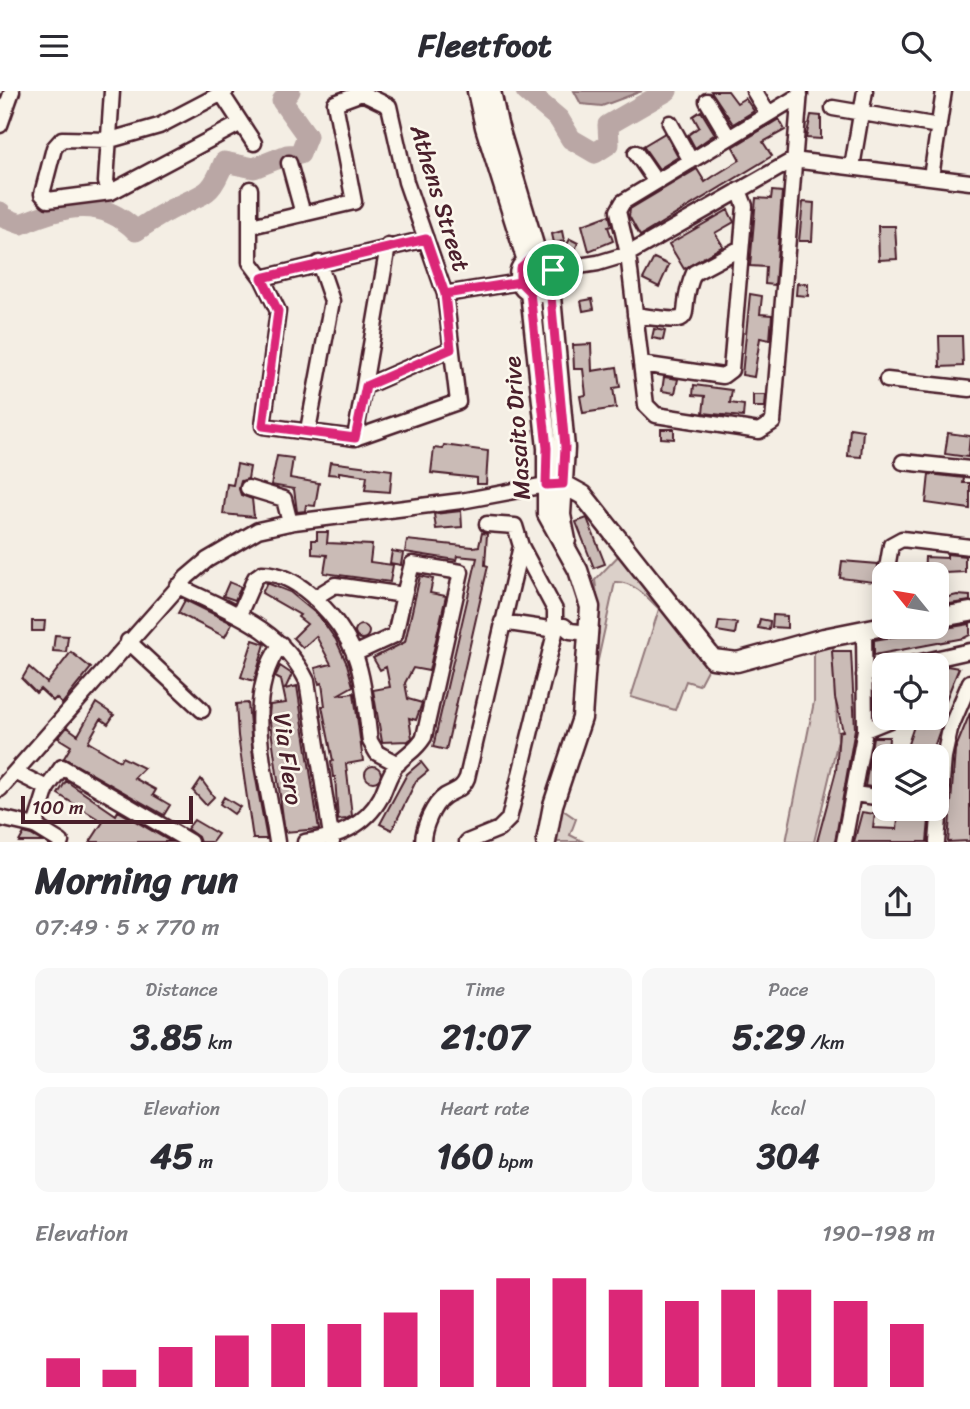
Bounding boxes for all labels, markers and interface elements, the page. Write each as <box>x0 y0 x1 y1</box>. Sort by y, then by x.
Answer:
text: Fleetfoot <box>418 17 552 74</box>
icon: menu <box>35 27 73 65</box>
icon: search <box>897 27 935 65</box>
street label: Athens Street <box>397 118 482 277</box>
pin <box>523 240 583 300</box>
icon: arrive <box>534 251 572 289</box>
street label: Masaito Drive <box>491 354 543 501</box>
north arrow <box>872 562 948 639</box>
map controls <box>872 562 949 821</box>
button: locate <box>872 653 949 730</box>
street label: Via Flero <box>261 710 315 808</box>
button: layers <box>872 744 949 821</box>
text: 100 m <box>32 791 84 824</box>
scale bar <box>21 793 192 825</box>
text: Morning run <box>35 847 238 914</box>
button: share <box>861 865 935 939</box>
text: 07:49 · 5 × 770 m <box>35 907 219 948</box>
text: Distance <box>146 973 218 1006</box>
text: Time <box>465 973 505 1006</box>
text: Pace <box>768 973 808 1006</box>
text: 3.85 <box>131 1006 203 1068</box>
text: 21:07 <box>441 1006 529 1068</box>
text: 5:29 <box>732 1006 806 1068</box>
text: km <box>203 1026 233 1059</box>
text: /km <box>806 1026 845 1059</box>
text: Elevation <box>143 1092 220 1125</box>
text: Heart rate <box>440 1092 530 1125</box>
text: kcal <box>771 1092 806 1125</box>
text: 45 <box>150 1125 194 1187</box>
text: 160 <box>436 1125 494 1187</box>
text: 304 <box>757 1125 820 1187</box>
text: m <box>194 1145 213 1178</box>
text: bpm <box>494 1145 534 1178</box>
text: Elevation <box>35 1213 128 1254</box>
text: 190–198 m <box>822 1213 935 1254</box>

